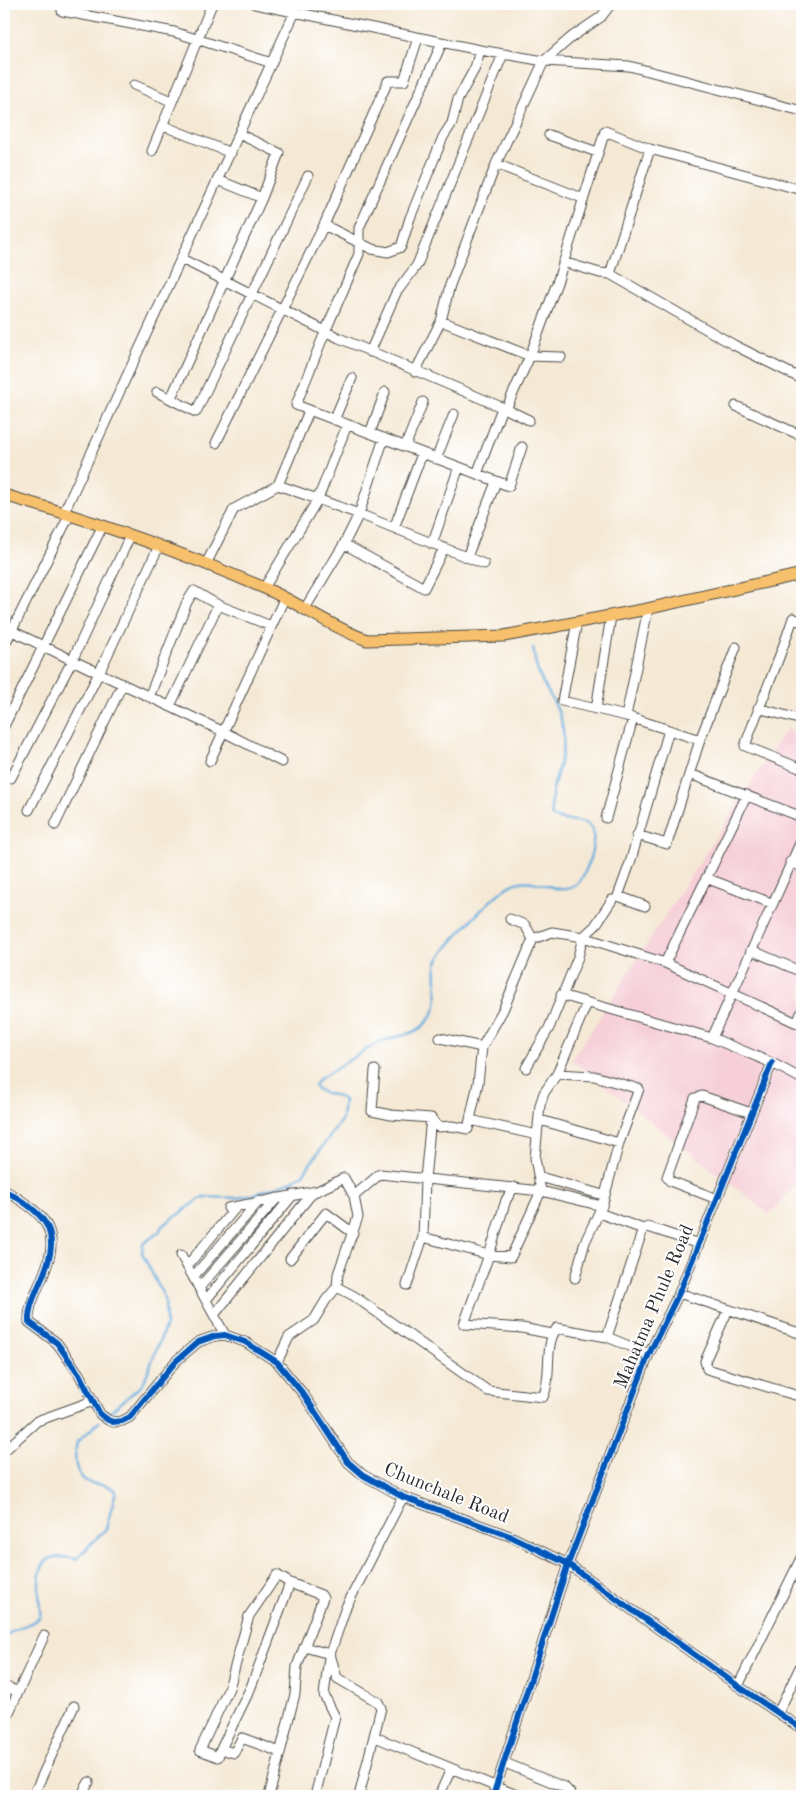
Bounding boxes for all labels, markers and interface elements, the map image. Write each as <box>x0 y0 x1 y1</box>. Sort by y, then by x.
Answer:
street label: Mahatma Phule Road <box>612 1222 698 1392</box>
street label: Chunchale Road <box>381 1460 511 1528</box>

